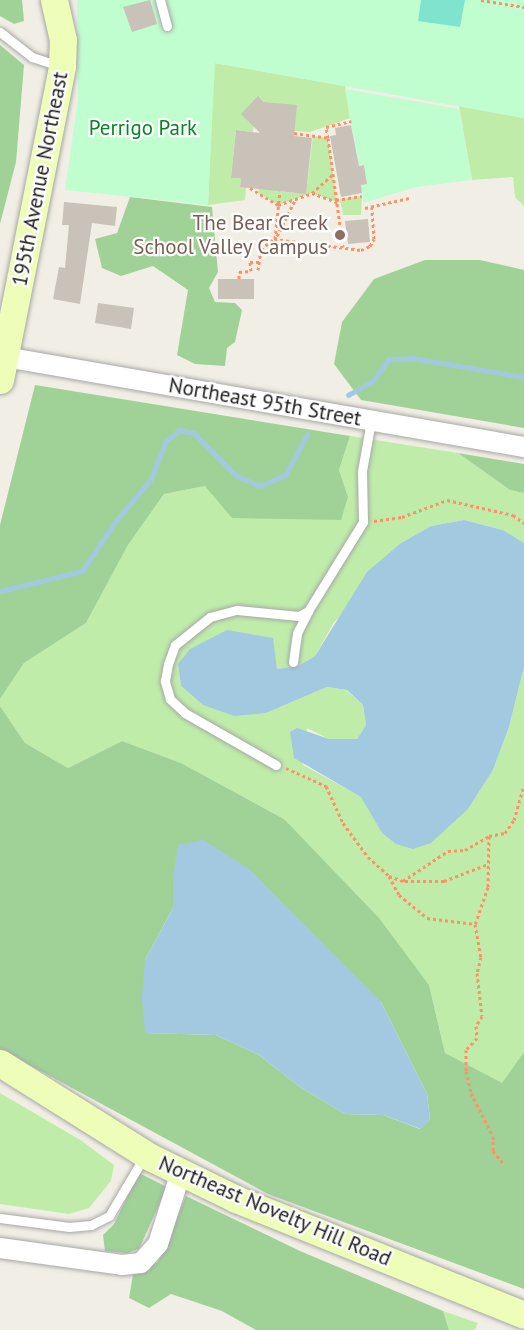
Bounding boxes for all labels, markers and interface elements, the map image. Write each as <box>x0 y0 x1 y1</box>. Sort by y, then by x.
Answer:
street label: 195th Avenue Northeast <box>7 69 73 289</box>
park label: Perrigo Park <box>89 115 197 141</box>
place label: The Bear Creek School Valley Campus <box>132 210 328 260</box>
marker: The Bear Creek School Valley Campus <box>333 228 347 242</box>
street label: Northeast 95th Street <box>167 373 363 431</box>
street label: Northeast Novelty Hill Road <box>155 1150 395 1272</box>

